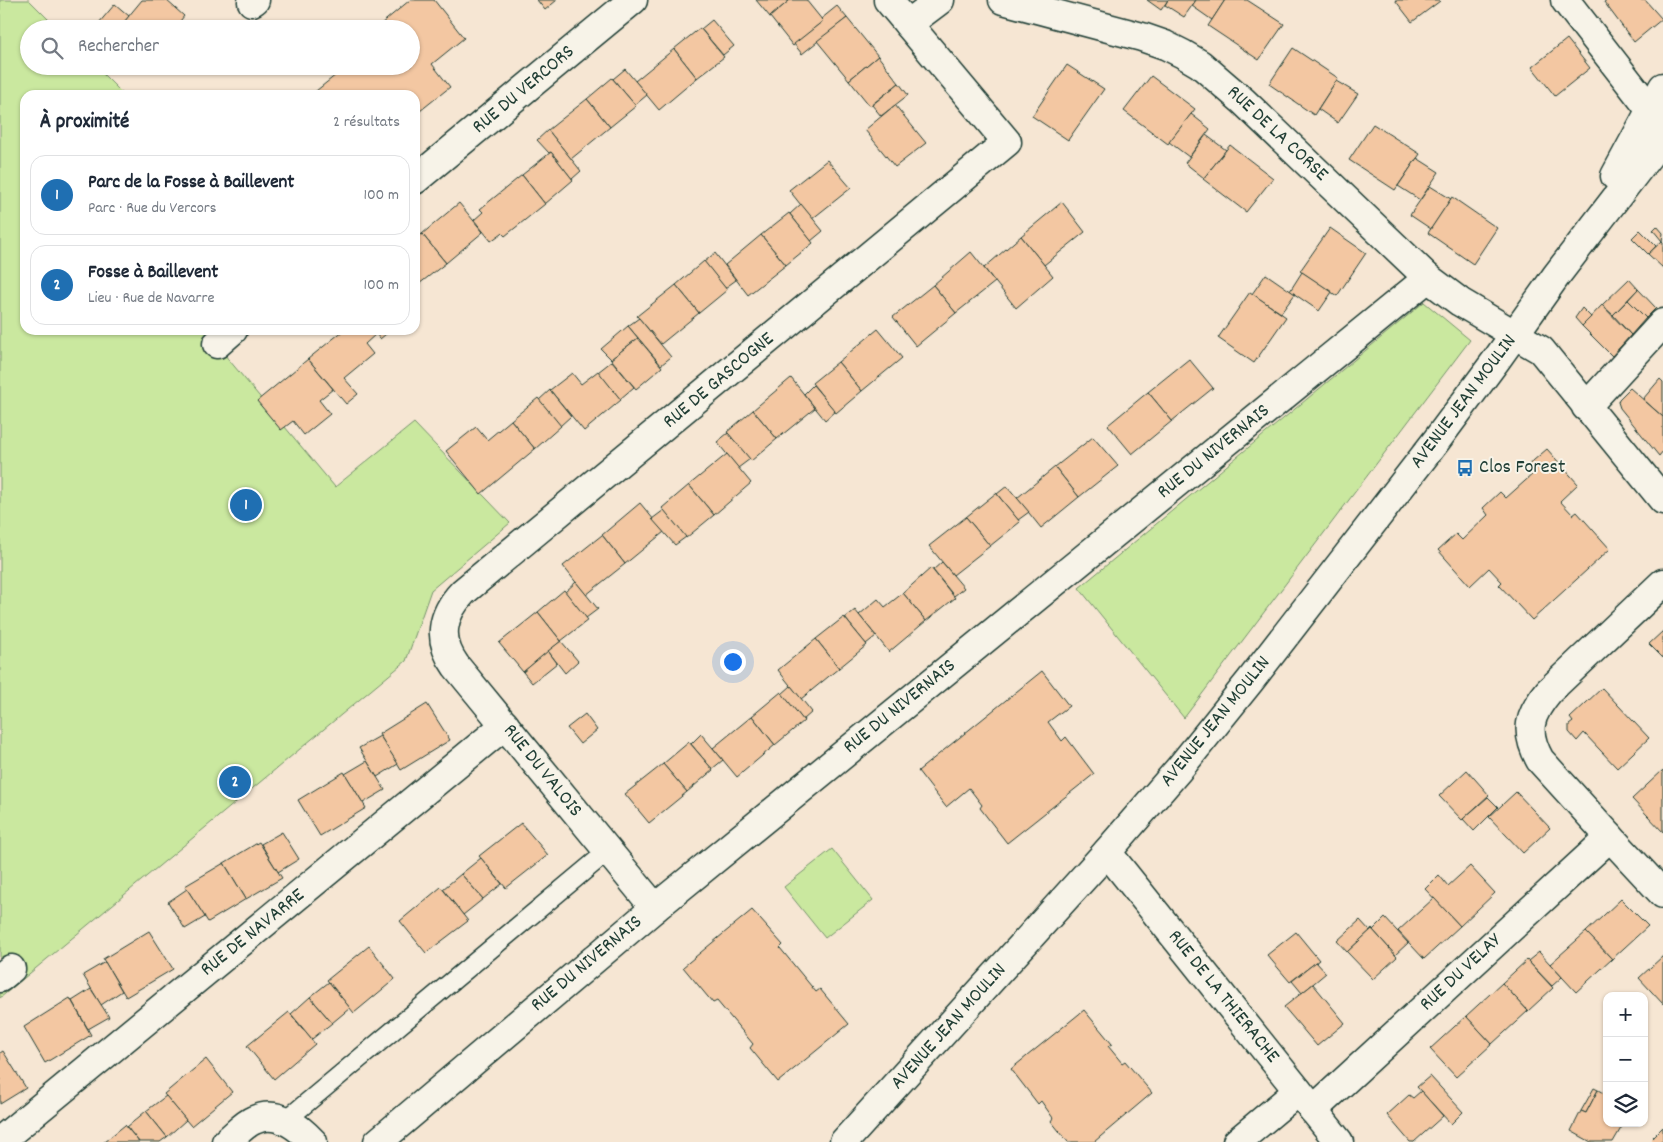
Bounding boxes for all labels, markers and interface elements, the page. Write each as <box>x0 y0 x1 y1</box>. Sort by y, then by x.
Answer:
search box <box>20 20 420 75</box>
icon: search <box>38 34 66 62</box>
text: Rechercher <box>78 34 159 61</box>
street label: RUE DU VERCORS <box>467 39 581 141</box>
street label: RUE DE LA CORSE <box>1220 80 1334 188</box>
text: À proximité <box>40 108 129 138</box>
text: 2 résultats <box>333 111 400 134</box>
text: Parc de la Fosse à Baillevent <box>88 170 294 197</box>
text: 1 <box>55 184 59 207</box>
text: 100 m <box>363 184 399 207</box>
text: Parc · Rue du Vercors <box>88 197 216 220</box>
text: Fosse à Baillevent <box>88 260 218 287</box>
text: 2 <box>54 274 61 297</box>
text: 100 m <box>363 274 399 297</box>
text: Lieu · Rue de Navarre <box>88 287 215 310</box>
street label: RUE DE GASCOGNE <box>657 326 781 436</box>
street label: AVENUE JEAN MOULIN <box>1404 329 1524 475</box>
street label: RUE DU NIVERNAIS <box>1152 398 1276 506</box>
place label: Clos Forest <box>1479 454 1565 482</box>
bus stop icon: Clos Forest <box>1455 458 1475 478</box>
pin: 1 <box>230 486 262 524</box>
your location <box>720 649 746 675</box>
street label: AVENUE JEAN MOULIN <box>1154 650 1278 794</box>
street label: RUE DU NIVERNAIS <box>838 653 962 761</box>
street label: RUE DU VALOIS <box>496 718 588 824</box>
pin: 2 <box>219 763 251 801</box>
street label: RUE DE NAVARRE <box>195 882 311 984</box>
street label: RUE DU NIVERNAIS <box>525 909 649 1019</box>
street label: RUE DE LA THIERACHE <box>1160 924 1286 1070</box>
street label: RUE DU VELAY <box>1414 927 1509 1018</box>
street label: AVENUE JEAN MOULIN <box>885 958 1013 1096</box>
map controls <box>1603 992 1648 1127</box>
button: + <box>1603 992 1648 1037</box>
button: − <box>1603 1037 1648 1082</box>
button: layers <box>1603 1082 1648 1127</box>

